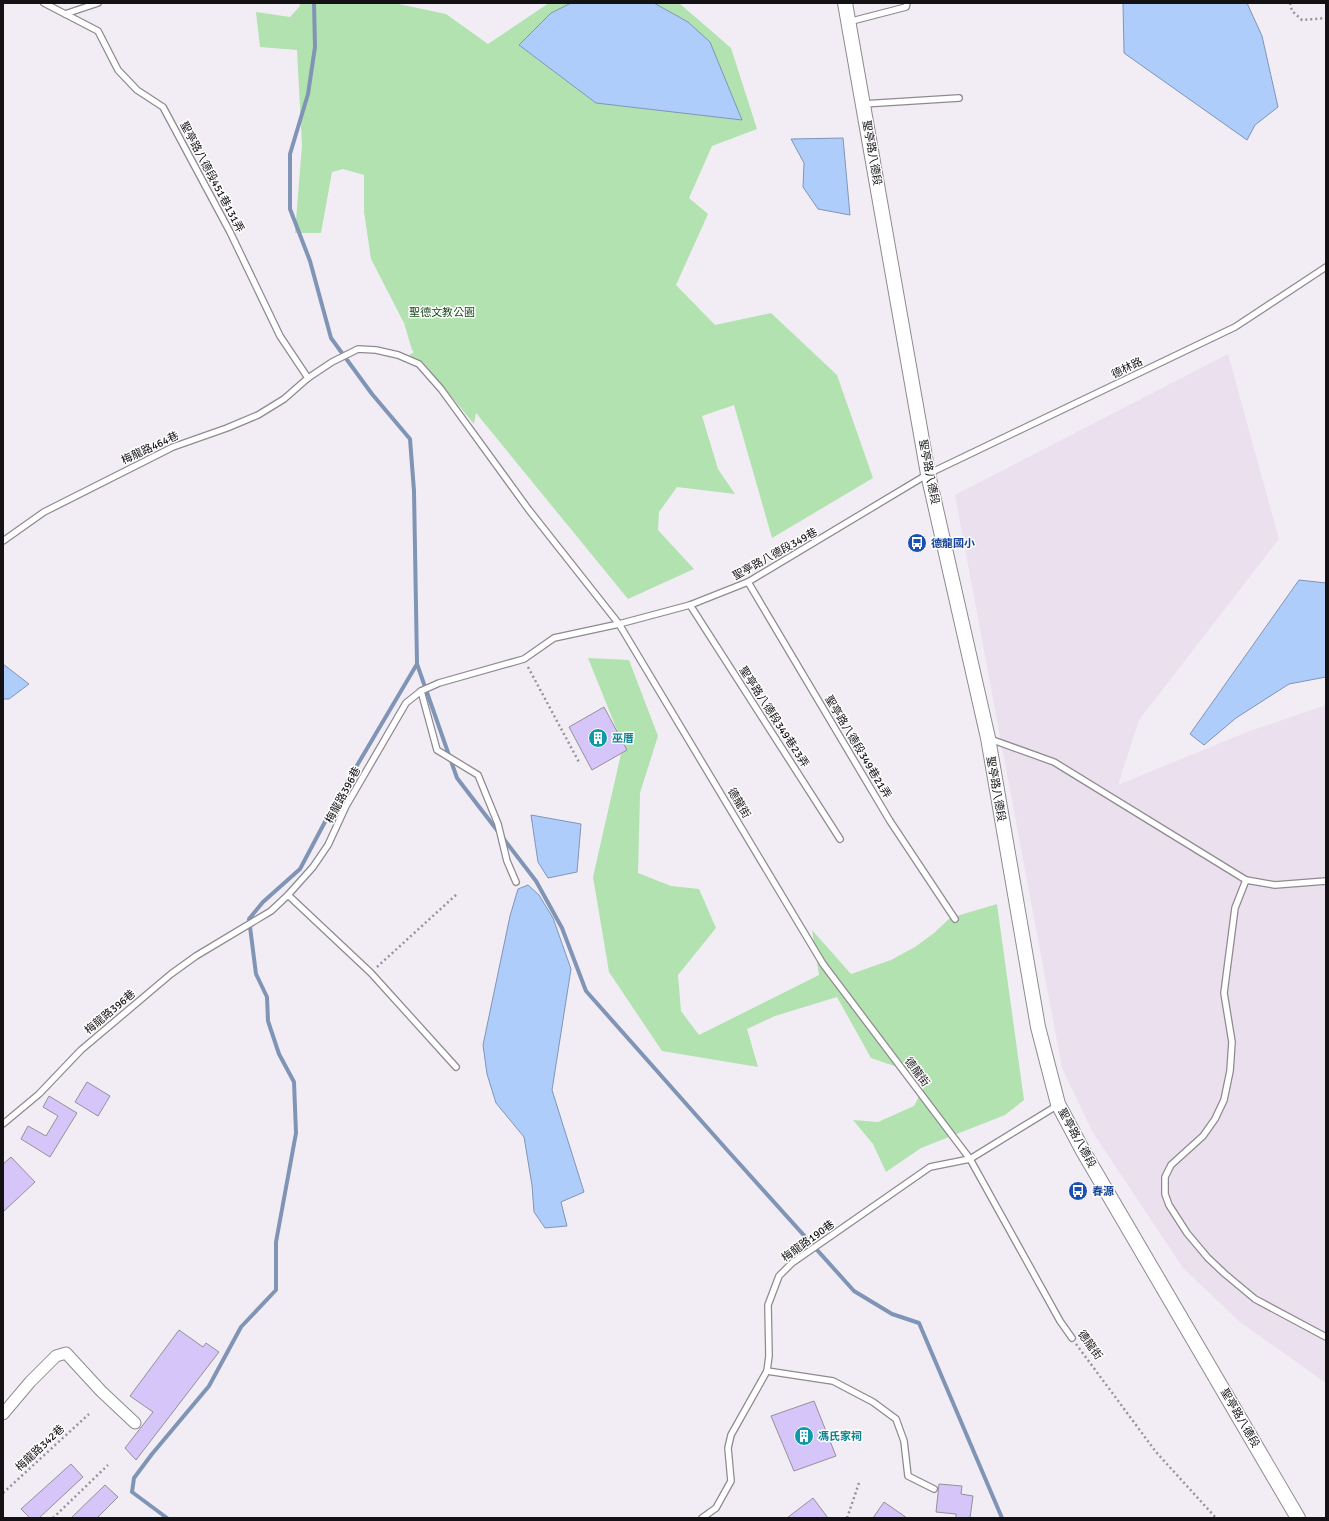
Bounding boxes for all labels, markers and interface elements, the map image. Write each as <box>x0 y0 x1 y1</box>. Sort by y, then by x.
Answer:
street label: 聖亭路八德段451巷131弄 <box>177 119 247 235</box>
street label: 聖亭路八德段 <box>860 119 884 187</box>
park label: 聖德文教公園 <box>409 306 475 319</box>
street label: 德林路 <box>1109 355 1145 381</box>
street label: 梅龍路464巷 <box>119 429 181 467</box>
street label: 聖亭路八德段 <box>916 438 942 506</box>
street label: 聖亭路八德段349巷 <box>730 525 820 583</box>
bus stop icon: 德龍國小 <box>906 532 928 554</box>
place label: 德龍國小 <box>931 537 975 550</box>
street label: 聖亭路八德段349巷23弄 <box>736 664 812 770</box>
street label: 聖亭路八德段349巷21弄 <box>822 693 894 801</box>
building icon: 巫厝 <box>587 727 609 749</box>
place label: 巫厝 <box>612 732 634 745</box>
street label: 聖亭路八德段 <box>984 755 1008 823</box>
street label: 梅龍路396巷 <box>323 765 363 825</box>
street label: 德龍街 <box>725 786 753 820</box>
street label: 梅龍路396巷 <box>82 987 138 1037</box>
street label: 德龍街 <box>902 1055 932 1089</box>
street label: 聖亭路八德段 <box>1055 1106 1099 1170</box>
bus stop icon: 春源 <box>1067 1180 1089 1202</box>
place label: 春源 <box>1092 1185 1114 1198</box>
street label: 梅龍路190巷 <box>779 1218 837 1264</box>
street label: 德龍街 <box>1075 1328 1105 1362</box>
street label: 聖亭路八德段 <box>1218 1386 1262 1450</box>
street label: 梅龍路342巷 <box>13 1422 67 1474</box>
building icon: 馮氏家祠 <box>793 1425 815 1447</box>
place label: 馮氏家祠 <box>818 1430 862 1443</box>

